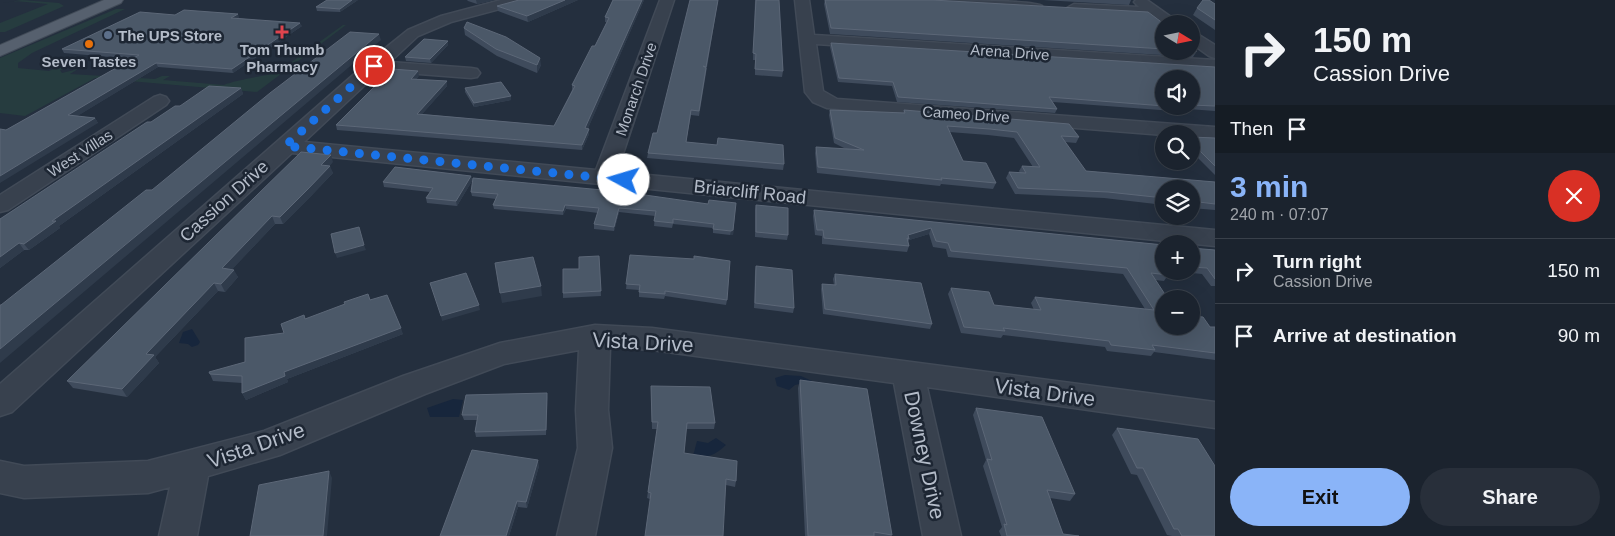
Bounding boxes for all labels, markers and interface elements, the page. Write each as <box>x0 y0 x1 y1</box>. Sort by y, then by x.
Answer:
north arrow <box>1155 15 1200 60</box>
map controls <box>1155 15 1200 335</box>
icon: right <box>1230 20 1295 85</box>
text: 150 m <box>1313 20 1412 59</box>
marker: Tom Thumb Pharmacy <box>276 26 288 38</box>
place label: The UPS Store <box>118 27 222 44</box>
marker: The UPS Store <box>102 29 114 41</box>
marker: Seven Tastes <box>83 38 95 50</box>
street label: Monarch Drive <box>612 40 660 138</box>
place label: Tom Thumb Pharmacy <box>240 41 324 75</box>
street label: Arena Drive <box>970 41 1050 63</box>
pin <box>353 45 395 87</box>
icon: arrive <box>360 52 388 80</box>
place label: Seven Tastes <box>42 53 136 70</box>
text: Cassion Drive <box>1313 61 1450 86</box>
button: sound <box>1155 70 1200 115</box>
street label: Cameo Drive <box>922 102 1010 126</box>
icon: arrive <box>1283 115 1311 143</box>
text: Then <box>1230 118 1273 139</box>
button: search <box>1155 125 1200 170</box>
street label: West Villas <box>44 126 116 180</box>
position arrow <box>597 153 649 205</box>
street label: Cassion Drive <box>176 156 272 246</box>
text: 3 min <box>1230 170 1308 203</box>
button: close <box>1548 170 1600 222</box>
street label: Briarcliff Road <box>693 176 807 208</box>
button: layers <box>1155 180 1200 225</box>
text: 240 m · 07:07 <box>1230 206 1329 223</box>
button: + <box>1155 235 1200 280</box>
text: Turn right <box>1273 251 1361 272</box>
icon: right <box>1230 257 1258 285</box>
text: 150 m <box>1547 260 1600 281</box>
text: Cassion Drive <box>1273 273 1373 290</box>
button: − <box>1155 290 1200 335</box>
icon: arrive <box>1230 322 1258 350</box>
text: Arrive at destination <box>1273 325 1457 346</box>
text: 90 m <box>1558 325 1600 346</box>
street label: Vista Drive <box>592 328 694 356</box>
street label: Vista Drive <box>993 374 1097 410</box>
street label: Downey Drive <box>900 389 950 521</box>
street label: Vista Drive <box>204 418 308 472</box>
button: Exit <box>1230 468 1410 526</box>
button: Share <box>1420 468 1600 526</box>

